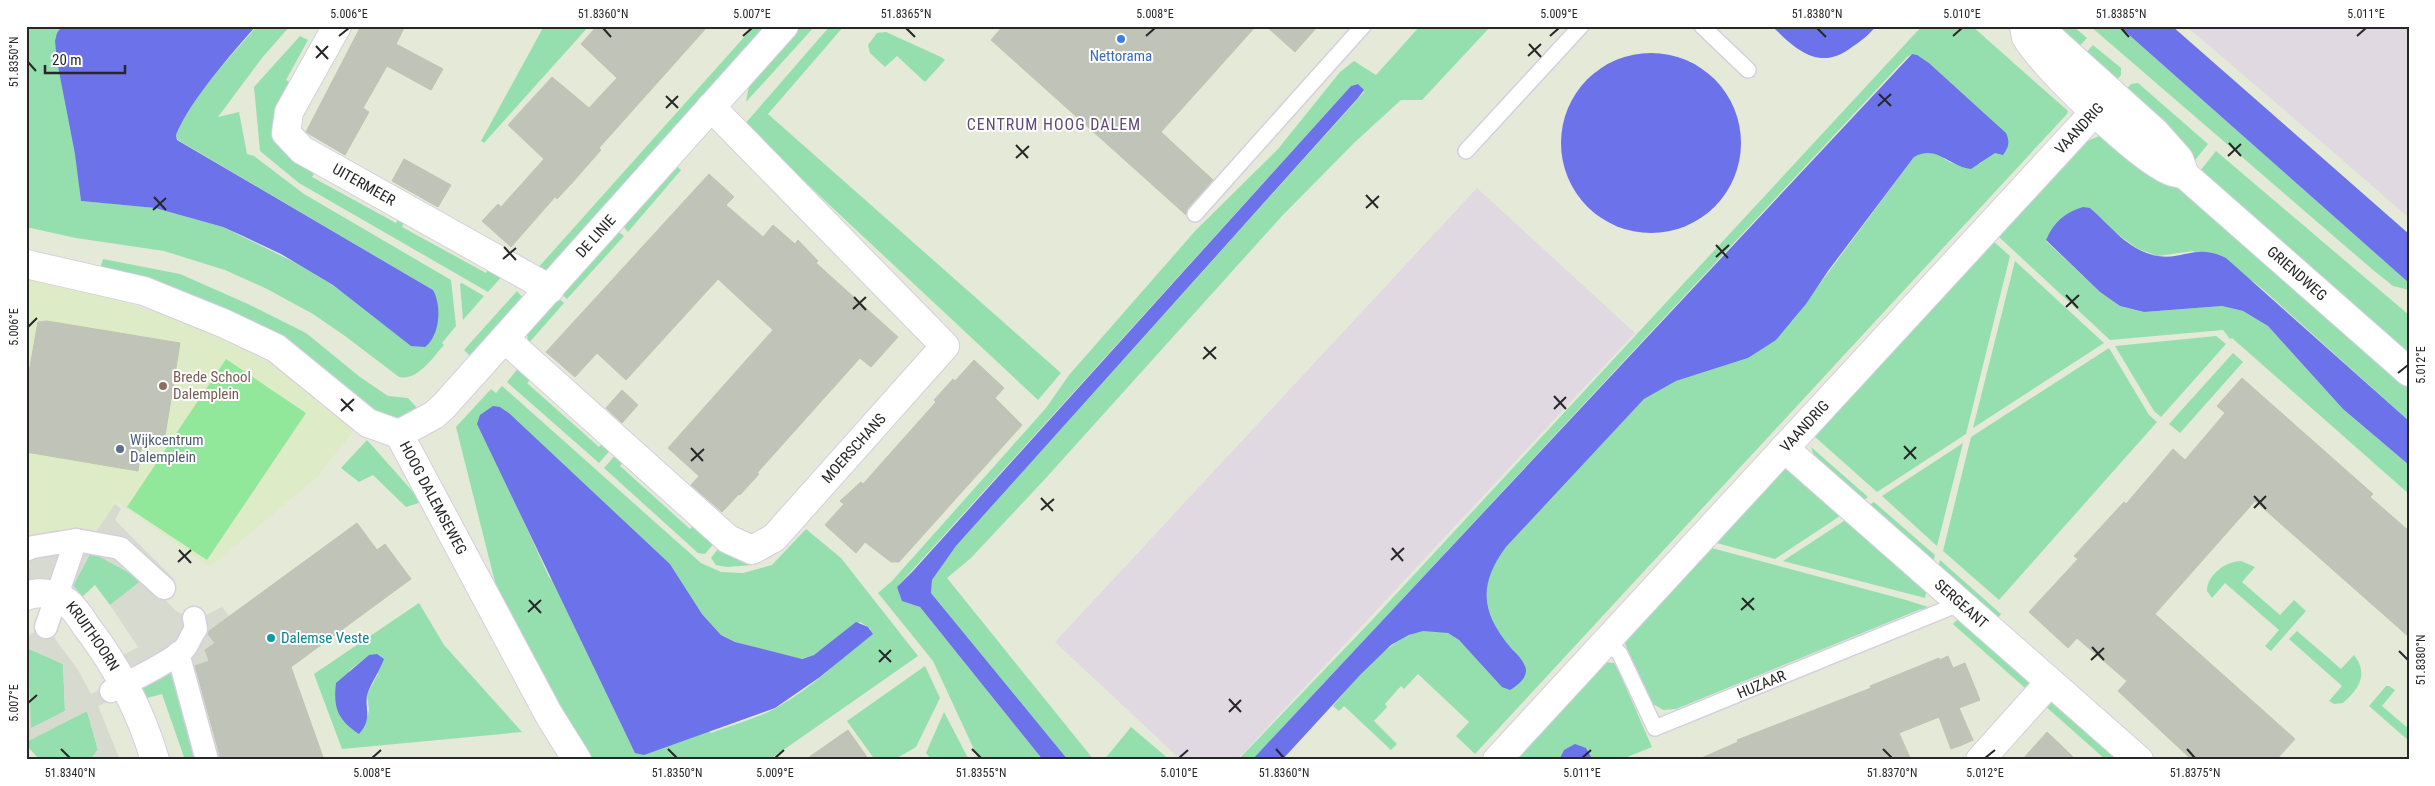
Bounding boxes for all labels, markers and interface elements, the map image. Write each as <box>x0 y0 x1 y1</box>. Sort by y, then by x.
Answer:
text: 5.006°E <box>330 7 368 21</box>
text: 51.8360°N <box>578 7 628 21</box>
text: 5.007°E <box>733 7 771 21</box>
text: 51.8365°N <box>881 7 931 21</box>
text: 5.008°E <box>1136 7 1174 21</box>
text: 5.009°E <box>1540 7 1578 21</box>
text: 51.8380°N <box>1792 7 1842 21</box>
text: 5.010°E <box>1943 7 1981 21</box>
text: 51.8385°N <box>2096 7 2146 21</box>
text: 5.011°E <box>2347 7 2385 21</box>
marker: Nettorama <box>1115 33 1127 45</box>
text: 51.8350°N <box>7 37 21 87</box>
scale bar <box>45 42 125 74</box>
place label: Nettorama <box>1090 47 1152 65</box>
text: 20 m <box>52 51 82 69</box>
street label: VAANDRIG <box>2051 99 2107 158</box>
district label: CENTRUM HOOG DALEM <box>967 115 1141 134</box>
street label: UITERMEER <box>329 160 399 210</box>
street label: DE LINIE <box>572 211 619 261</box>
street label: GRIENDWEG <box>2263 242 2331 305</box>
text: 5.006°E <box>7 308 21 346</box>
text: 5.012°E <box>2414 346 2428 384</box>
place label: Brede School Dalemplein <box>173 368 251 403</box>
marker: Brede School Dalemplein <box>157 380 169 392</box>
street label: VAANDRIG <box>1777 397 1833 456</box>
street label: MOERSCHANS <box>818 410 890 487</box>
place label: Wijkcentrum Dalemplein <box>130 431 204 466</box>
street label: HOOG DALEMSEWEG <box>396 438 471 558</box>
marker: Wijkcentrum Dalemplein <box>114 443 126 455</box>
street label: SERGEANT <box>1931 576 1992 632</box>
street label: KRUITHOORN <box>62 598 123 674</box>
place label: Dalemse Veste <box>281 629 369 647</box>
marker: Dalemse Veste <box>265 632 277 644</box>
text: 51.8380°N <box>2414 635 2428 685</box>
street label: HUZAAR <box>1734 667 1789 702</box>
text: 5.007°E <box>7 684 21 722</box>
text: 51.8340°N <box>45 766 95 780</box>
text: 5.008°E <box>353 766 391 780</box>
text: 51.8350°N <box>652 766 702 780</box>
text: 5.009°E <box>756 766 794 780</box>
text: 51.8355°N <box>956 766 1006 780</box>
text: 5.010°E <box>1160 766 1198 780</box>
text: 51.8360°N <box>1259 766 1309 780</box>
text: 5.011°E <box>1563 766 1601 780</box>
text: 51.8370°N <box>1867 766 1917 780</box>
text: 5.012°E <box>1966 766 2004 780</box>
text: 51.8375°N <box>2170 766 2220 780</box>

